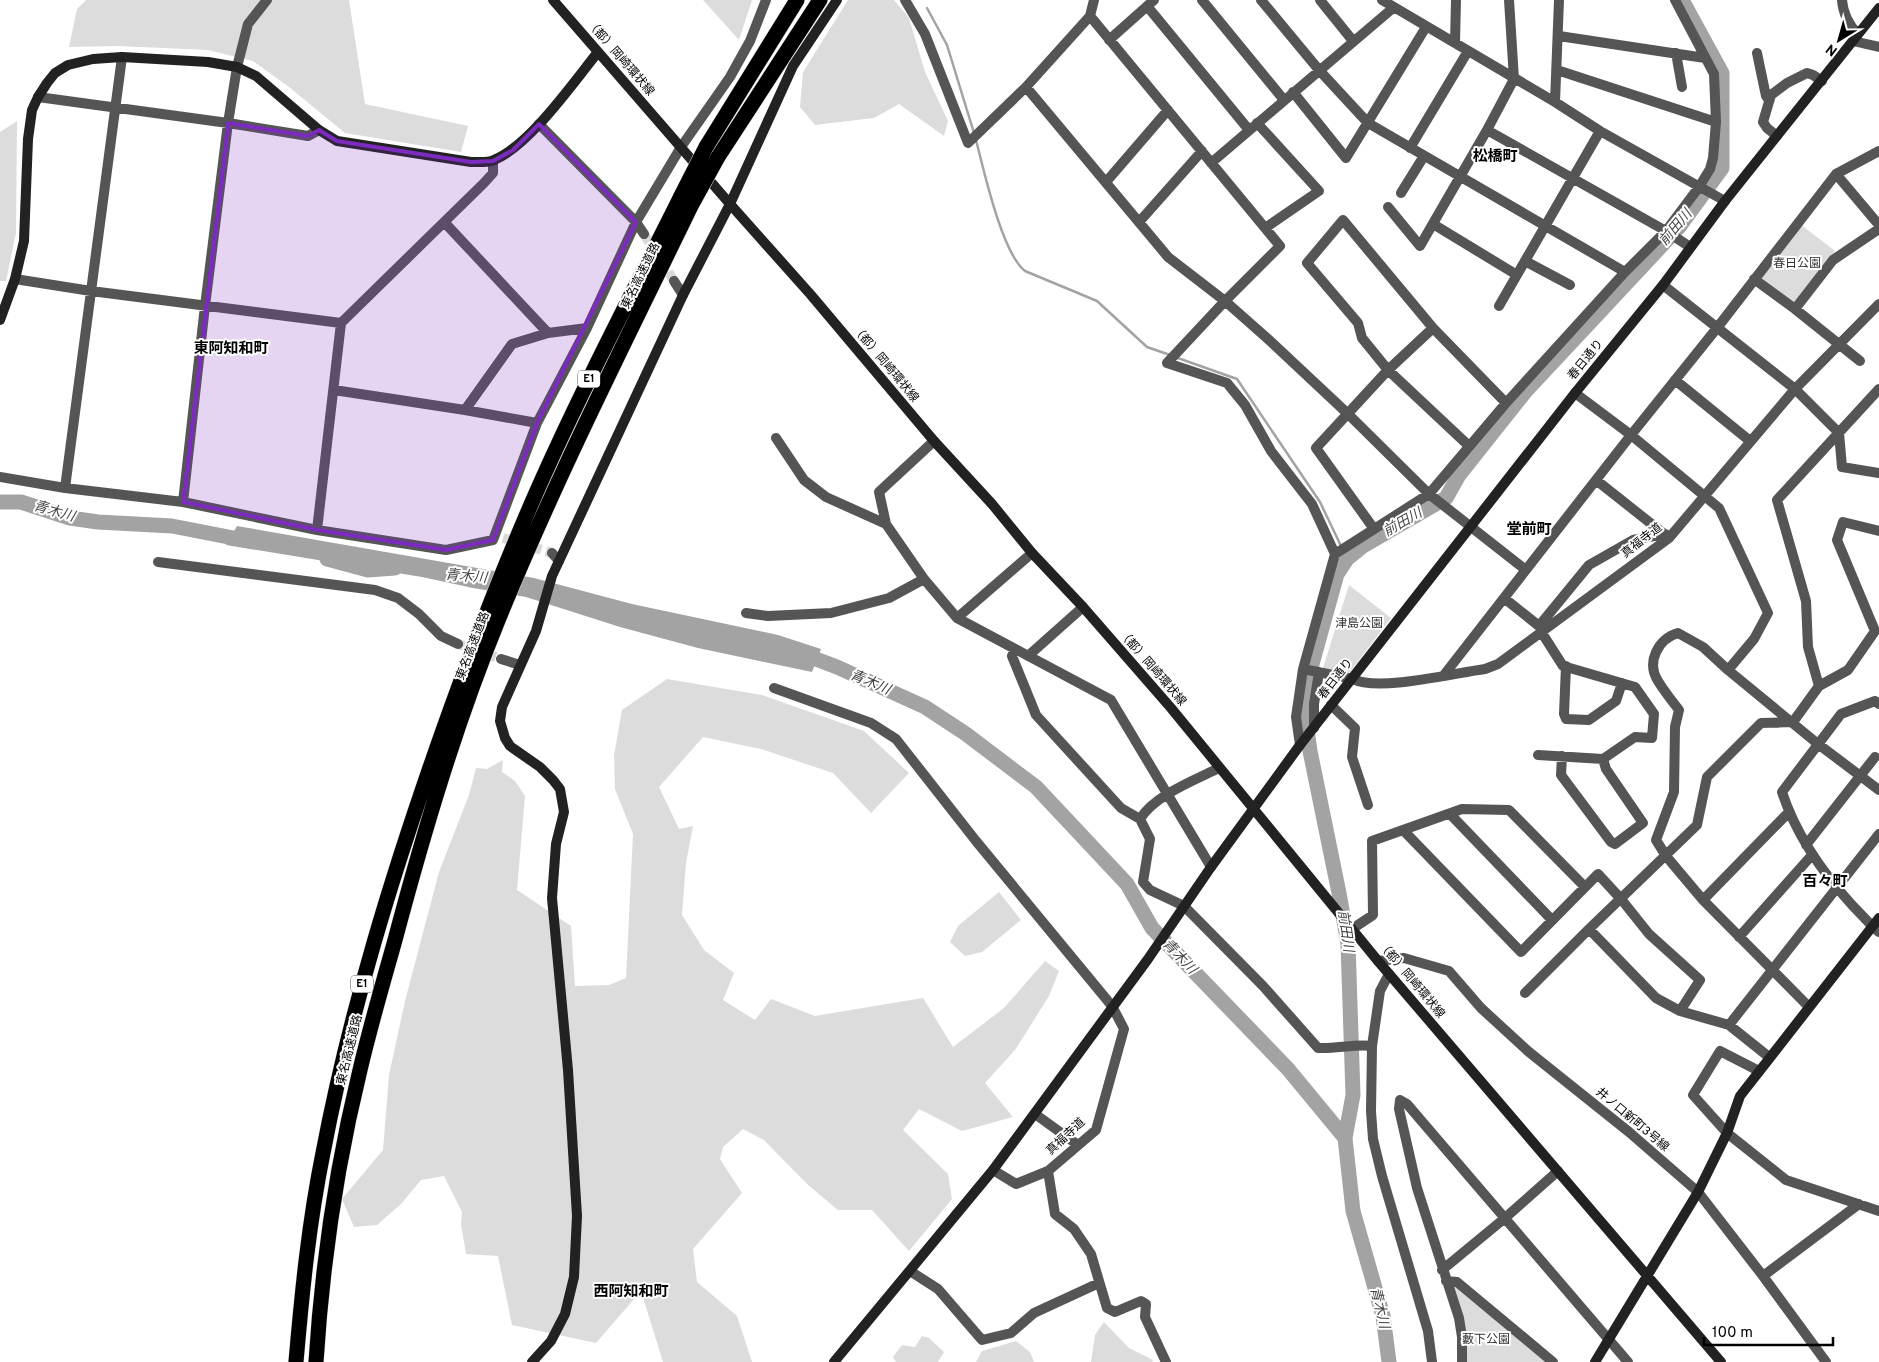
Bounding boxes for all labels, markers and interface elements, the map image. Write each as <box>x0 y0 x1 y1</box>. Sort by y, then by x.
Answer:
north arrow <box>1814 15 1864 65</box>
street label: （都）岡崎環状線 <box>582 17 658 99</box>
text: N <box>1823 39 1841 59</box>
district label: 松橋町 <box>1472 148 1518 167</box>
water label: 前田川 <box>1656 205 1697 250</box>
street label: 東名高速道路 <box>618 240 664 312</box>
park label: 春日公園 <box>1773 256 1821 272</box>
street label: （都）岡崎環状線 <box>848 322 922 406</box>
street label: 春日通り <box>1565 336 1607 384</box>
district label: 東阿知和町 <box>193 340 269 359</box>
road number: E1 <box>578 370 600 388</box>
water label: 青木川 <box>31 498 78 527</box>
water label: 前田川 <box>1381 504 1427 541</box>
district label: 堂前町 <box>1506 520 1552 540</box>
street label: 真福寺道 <box>1618 520 1666 562</box>
water label: 青木川 <box>444 567 490 587</box>
street label: 東名高速道路 <box>453 610 493 682</box>
park label: 津島公園 <box>1335 616 1383 632</box>
street label: （都）岡崎環状線 <box>1114 627 1190 709</box>
street label: 春日通り <box>1315 655 1357 703</box>
water label: 青木川 <box>847 667 894 700</box>
district label: 百々町 <box>1802 873 1848 892</box>
water label: 前田川 <box>1334 909 1357 955</box>
water label: 青木川 <box>1158 936 1201 979</box>
street label: （都）岡崎環状線 <box>1374 938 1448 1022</box>
road number: E1 <box>351 976 373 992</box>
street label: 東名高速道路 <box>334 1013 366 1087</box>
street label: 井ノ口新町3号線 <box>1592 1085 1672 1155</box>
street label: 真福寺道 <box>1043 1115 1089 1159</box>
district label: 西阿知和町 <box>593 1283 669 1302</box>
water label: 青木川 <box>1366 1286 1392 1332</box>
scale bar <box>1704 1314 1833 1346</box>
text: 100 m <box>1712 1324 1753 1343</box>
park label: 藪下公園 <box>1462 1332 1510 1348</box>

